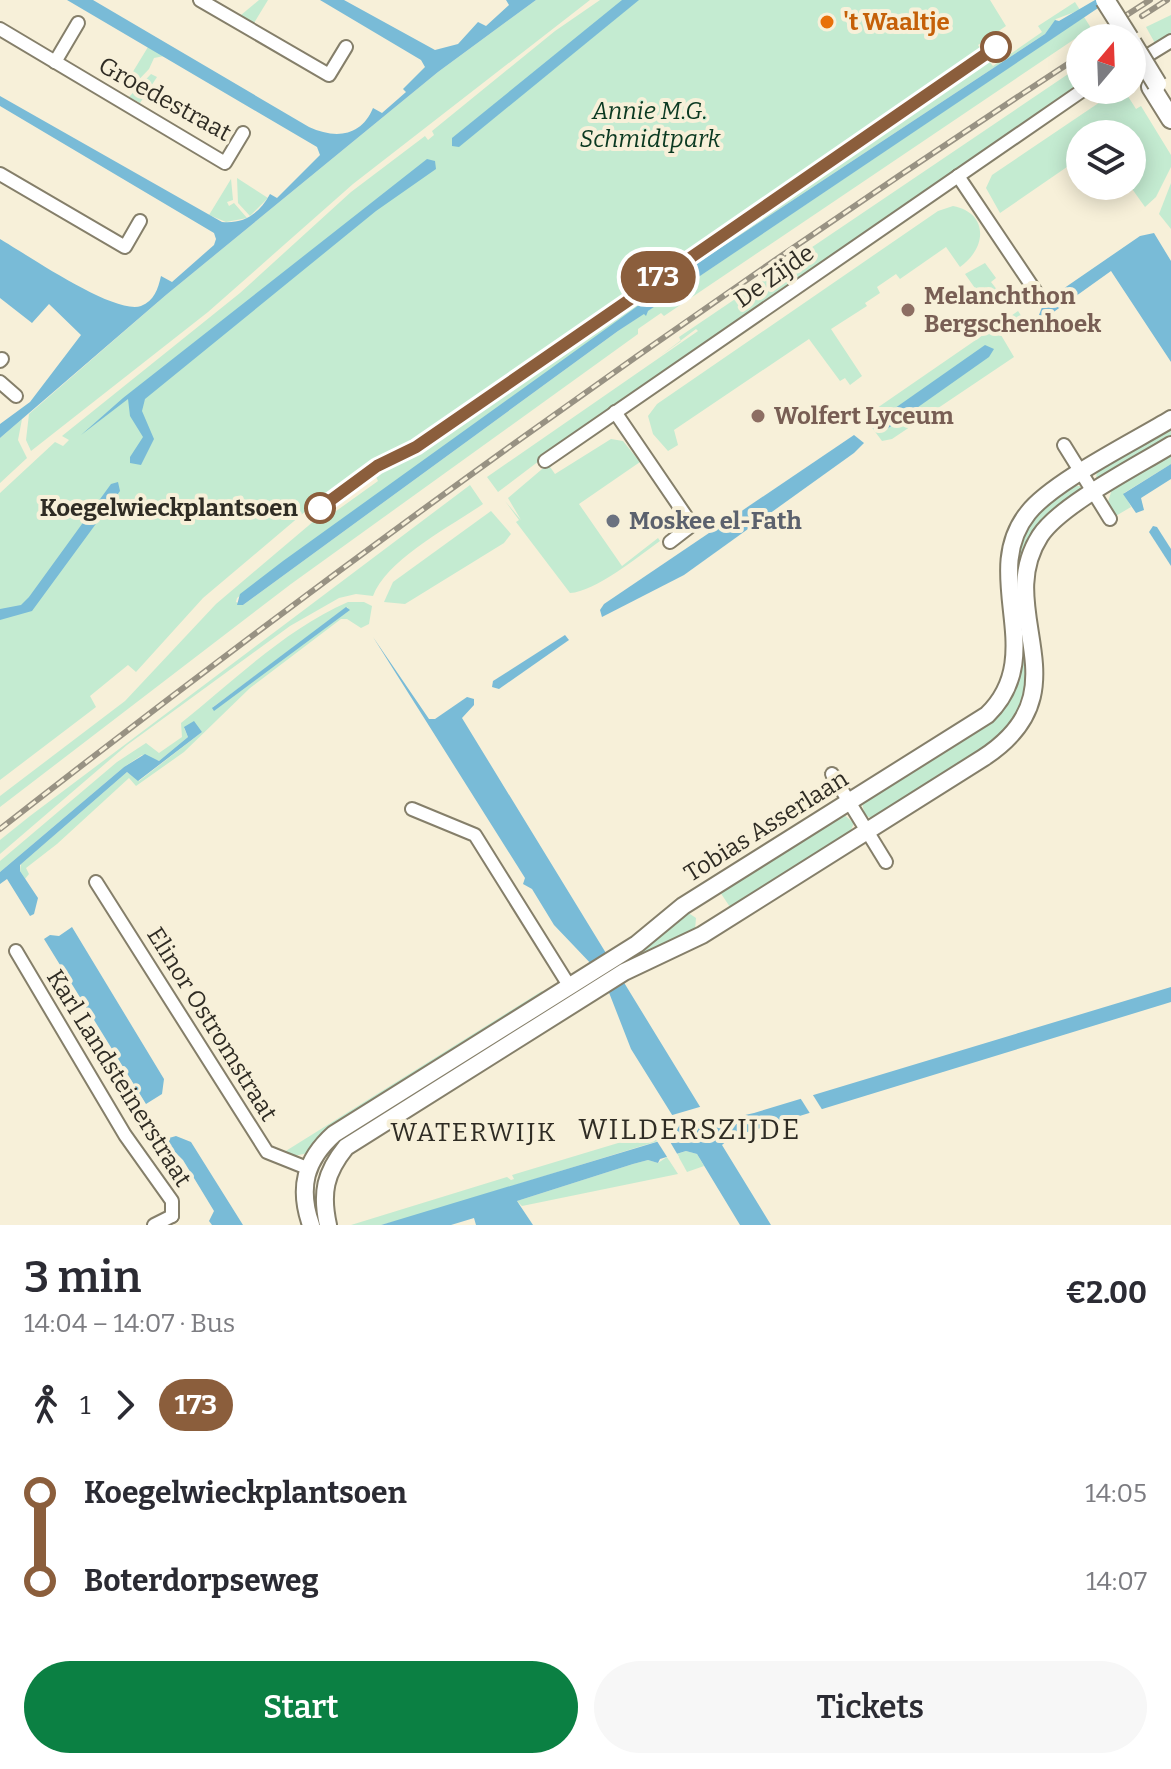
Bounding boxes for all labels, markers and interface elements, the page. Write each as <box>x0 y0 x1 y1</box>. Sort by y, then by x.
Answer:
place label: 't Waaltje <box>843 8 950 36</box>
marker: 't Waaltje <box>818 13 836 31</box>
north arrow <box>1066 24 1146 104</box>
map controls <box>1066 24 1146 200</box>
unlabelled marker <box>981 32 1011 62</box>
street label: Groedestraat <box>94 51 236 147</box>
park label: Annie M.G. Schmidtpark <box>580 97 721 153</box>
button: layers <box>1066 120 1146 200</box>
street label: De Zijde <box>729 239 819 313</box>
line badge: 173 <box>612 251 704 303</box>
text: 173 <box>637 260 679 293</box>
place label: Melanchthon Bergschenhoek <box>924 282 1102 338</box>
marker: Melanchthon Bergschenhoek <box>899 301 917 319</box>
place label: Wolfert Lyceum <box>774 402 954 430</box>
marker: Wolfert Lyceum <box>749 407 767 425</box>
marker: Koegelwieckplantsoen <box>305 493 335 523</box>
place label: Koegelwieckplantsoen <box>40 494 299 522</box>
place label: Moskee el-Fath <box>629 507 802 535</box>
marker: Moskee el-Fath <box>604 512 622 530</box>
street label: Tobias Asserlaan <box>679 764 853 888</box>
street label: Elinor Ostromstraat <box>141 922 283 1126</box>
street label: Karl Landsteinerstraat <box>41 965 197 1192</box>
district label: WILDERSZIJDE <box>579 1113 801 1146</box>
district label: WATERWIJK <box>390 1117 558 1148</box>
text: 3 min <box>24 1251 141 1304</box>
text: €2.00 <box>1066 1275 1147 1311</box>
text: 14:04 – 14:07 · Bus <box>24 1308 235 1339</box>
icon: walk <box>24 1383 68 1427</box>
icon: forward <box>103 1383 147 1427</box>
text: 173 <box>175 1388 217 1421</box>
text: 1 <box>80 1390 91 1421</box>
text: Koegelwieckplantsoen <box>84 1475 407 1511</box>
text: 14:05 <box>1085 1478 1147 1509</box>
text: Boterdorpseweg <box>84 1563 319 1599</box>
text: 14:07 <box>1086 1566 1147 1597</box>
button: Start <box>24 1661 578 1753</box>
button: Tickets <box>594 1661 1147 1753</box>

